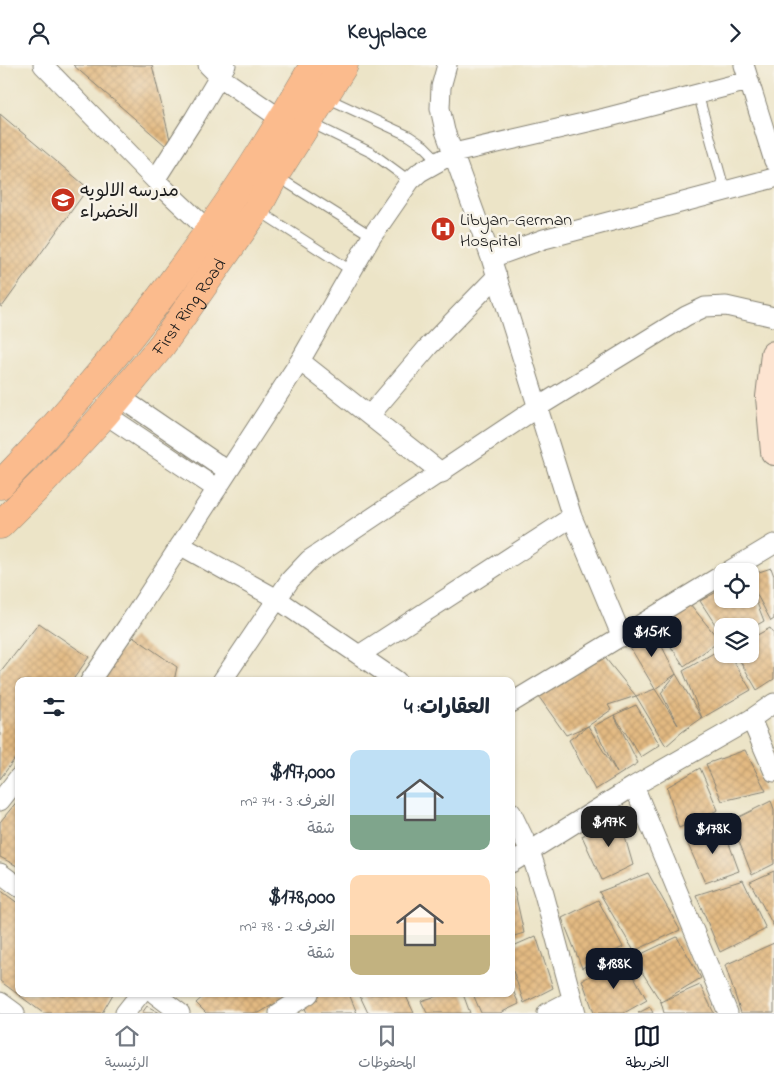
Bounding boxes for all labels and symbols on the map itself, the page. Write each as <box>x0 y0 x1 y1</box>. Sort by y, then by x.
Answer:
place label: مدرسه الالويه الخضراء <box>80 179 179 226</box>
school or university icon: مدرسه الالويه الخضراء <box>50 187 76 213</box>
place label: Libyan-German Hospital <box>460 208 572 255</box>
hospital icon: Libyan-German Hospital <box>430 216 456 242</box>
street label: First Ring Road <box>146 254 234 363</box>
pin: $151K <box>617 615 687 658</box>
pin: $197K <box>574 805 644 848</box>
pin: $178K <box>678 813 748 855</box>
pin: $188K <box>579 947 649 990</box>

